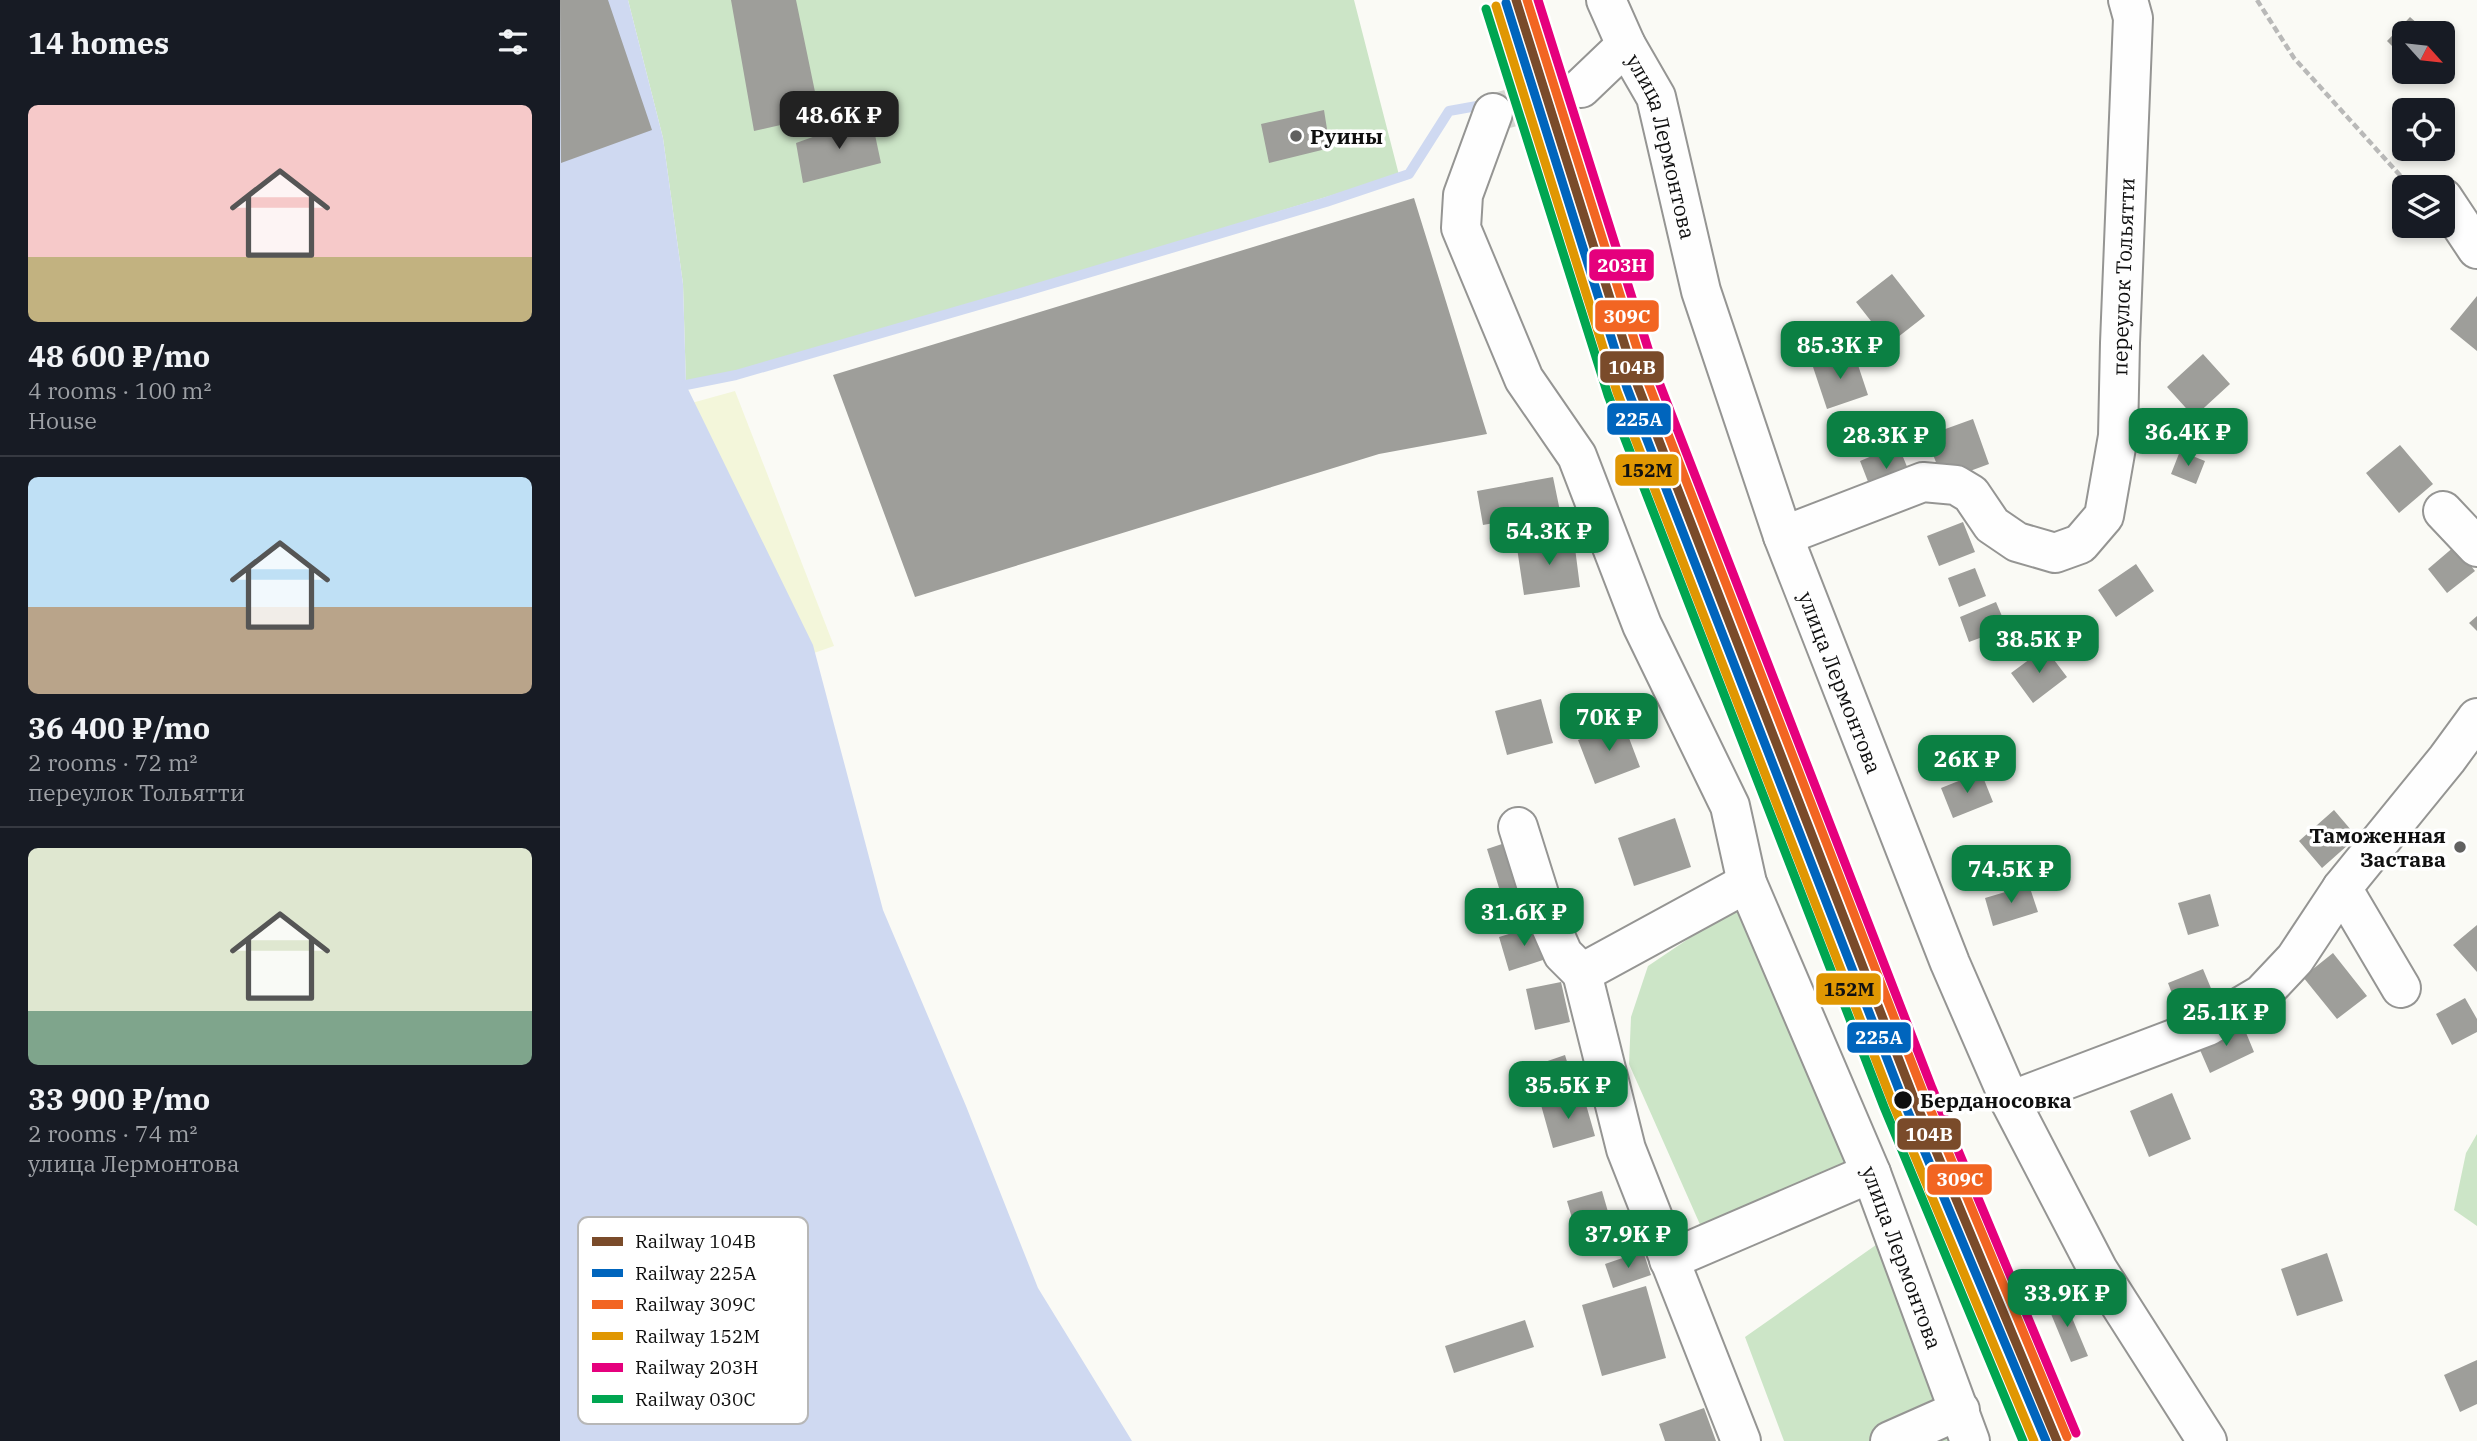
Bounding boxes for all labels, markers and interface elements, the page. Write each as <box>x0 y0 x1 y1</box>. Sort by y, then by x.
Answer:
north arrow <box>2392 21 2455 84</box>
map controls <box>2392 21 2455 238</box>
text: 14 homes <box>28 23 169 62</box>
icon: filters <box>494 23 532 61</box>
street label: улица Лермонтова <box>1620 49 1702 242</box>
pin: 48.6K ₽ <box>774 92 904 151</box>
button: locate <box>2392 98 2455 161</box>
text: 48.6K ₽ <box>796 99 882 129</box>
place label: Руины <box>1310 122 1383 150</box>
marker: Руины <box>1288 128 1304 144</box>
icon: home <box>217 150 343 276</box>
button: layers <box>2392 175 2455 238</box>
street label: переулок Тольятти <box>2105 177 2141 376</box>
line badge: 203Н <box>1588 248 1655 282</box>
text: 203Н <box>1597 253 1647 277</box>
line badge: 309С <box>1594 299 1660 333</box>
text: 309С <box>1604 304 1650 328</box>
pin: 85.3K ₽ <box>1775 322 1905 381</box>
text: 85.3K ₽ <box>1797 329 1883 359</box>
text: 48 600 ₽/mo <box>28 336 210 375</box>
line badge: 104В <box>1599 350 1665 384</box>
text: 104В <box>1608 355 1656 379</box>
text: 4 rooms · 100 m² <box>28 375 211 405</box>
line badge: 225А <box>1606 402 1672 436</box>
text: House <box>28 405 97 435</box>
text: 225А <box>1615 407 1663 431</box>
pin: 36.4K ₽ <box>2123 408 2253 468</box>
pin: 28.3K ₽ <box>1821 412 1951 471</box>
text: 36.4K ₽ <box>2145 416 2231 446</box>
text: 28.3K ₽ <box>1843 419 1929 449</box>
line badge: 152М <box>1614 453 1680 487</box>
text: 152М <box>1621 458 1673 482</box>
pin: 54.3K ₽ <box>1484 508 1614 567</box>
text: 54.3K ₽ <box>1506 515 1592 545</box>
icon: home <box>217 522 343 648</box>
street label: улица Лермонтова <box>1792 587 1888 777</box>
pin: 38.5K ₽ <box>1974 616 2104 675</box>
text: 38.5K ₽ <box>1996 623 2082 653</box>
pin: 70K ₽ <box>1560 694 1658 753</box>
text: 70K ₽ <box>1576 701 1642 731</box>
text: 36 400 ₽/mo <box>28 708 210 747</box>
pin: 26K ₽ <box>1918 736 2016 795</box>
text: 26K ₽ <box>1934 743 2000 773</box>
text: 2 rooms · 72 m² <box>28 747 198 777</box>
text: переулок Тольятти <box>28 777 245 807</box>
place label: Таможенная Застава <box>2309 821 2446 873</box>
marker: Таможенная Застава <box>2452 839 2468 855</box>
pin: 74.5K ₽ <box>1946 846 2076 905</box>
text: 74.5K ₽ <box>1968 853 2054 883</box>
pin: 31.6K ₽ <box>1459 888 1589 948</box>
icon: home <box>217 893 343 1019</box>
text: 31.6K ₽ <box>1481 896 1567 926</box>
line badge: 152М <box>1815 972 1882 1006</box>
text: 152М <box>1823 977 1875 1001</box>
pin: 25.1K ₽ <box>2161 988 2291 1048</box>
text: 25.1K ₽ <box>2183 996 2269 1026</box>
line badge: 225А <box>1846 1021 1912 1054</box>
text: 225А <box>1855 1025 1903 1049</box>
pin: 35.5K ₽ <box>1503 1062 1633 1121</box>
text: 35.5K ₽ <box>1525 1069 1611 1099</box>
text: 33 900 ₽/mo <box>28 1079 210 1118</box>
place label: Берданосовка <box>1920 1086 2072 1114</box>
marker: Берданосовка <box>1892 1089 1914 1111</box>
line badge: 104В <box>1896 1117 1962 1151</box>
text: 2 rooms · 74 m² <box>28 1118 198 1148</box>
text: 104В <box>1905 1122 1953 1146</box>
text: улица Лермонтова <box>28 1148 240 1178</box>
street label: улица Лермонтова <box>1856 1161 1949 1353</box>
line badge: 309С <box>1926 1163 1993 1196</box>
text: 309С <box>1937 1167 1983 1191</box>
pin: 37.9K ₽ <box>1563 1210 1693 1270</box>
legend <box>578 1217 808 1424</box>
text: 37.9K ₽ <box>1585 1218 1671 1248</box>
text: Railway 104В <box>635 1229 756 1253</box>
text: Railway 225А <box>635 1261 756 1285</box>
pin: 33.9K ₽ <box>2002 1270 2132 1329</box>
text: 33.9K ₽ <box>2024 1277 2110 1307</box>
text: Railway 309С <box>635 1292 756 1316</box>
text: Railway 152М <box>635 1324 760 1348</box>
text: Railway 203Н <box>635 1355 758 1379</box>
text: Railway 030C <box>635 1387 756 1411</box>

